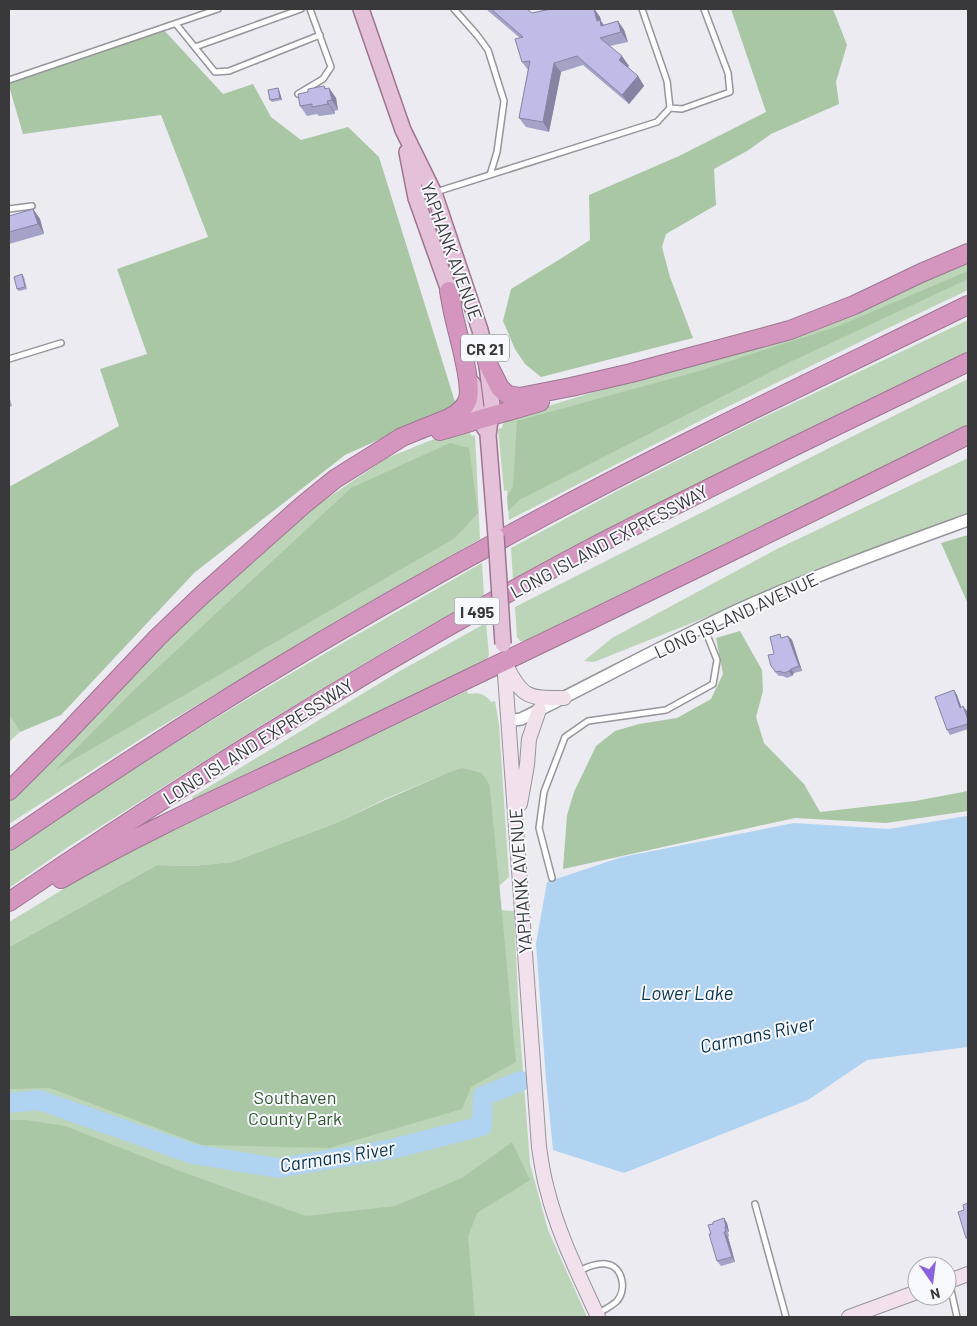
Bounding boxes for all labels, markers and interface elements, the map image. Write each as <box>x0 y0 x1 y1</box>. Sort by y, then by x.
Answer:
street label: YAPHANK AVENUE <box>417 179 487 323</box>
road number: CR 21 <box>461 334 509 362</box>
street label: LONG ISLAND EXPRESSWAY <box>506 479 712 603</box>
street label: LONG ISLAND AVENUE <box>651 567 821 663</box>
road number: I 495 <box>454 598 500 624</box>
street label: LONG ISLAND EXPRESSWAY <box>159 673 357 809</box>
street label: YAPHANK AVENUE <box>504 807 536 955</box>
water label: Lower Lake <box>641 981 733 1004</box>
water label: Carmans River <box>698 1010 818 1057</box>
park label: Southaven County Park <box>248 1086 342 1129</box>
water label: Carmans River <box>278 1135 398 1176</box>
north arrow <box>907 1256 957 1306</box>
text: N <box>929 1285 942 1303</box>

